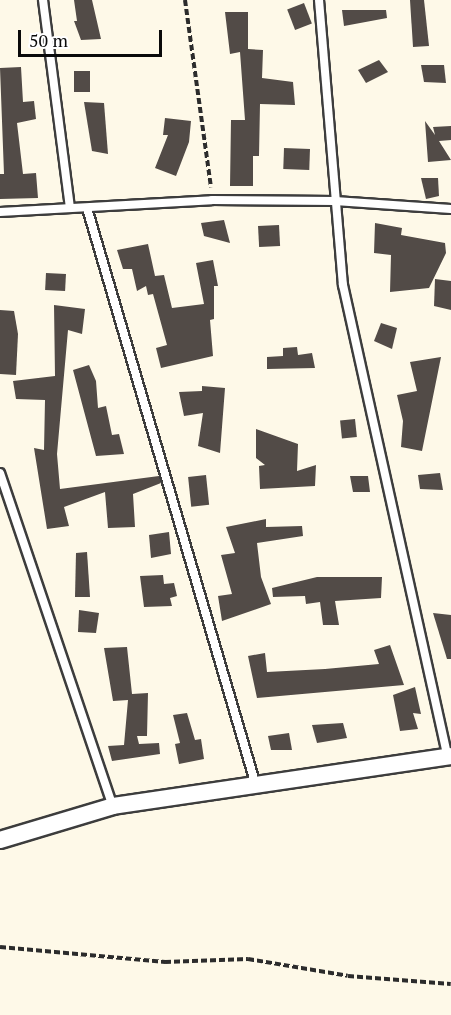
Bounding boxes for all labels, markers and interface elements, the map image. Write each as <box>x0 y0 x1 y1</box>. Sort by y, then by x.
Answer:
scale bar <box>21 18 165 56</box>
text: 50 m <box>29 28 68 52</box>

